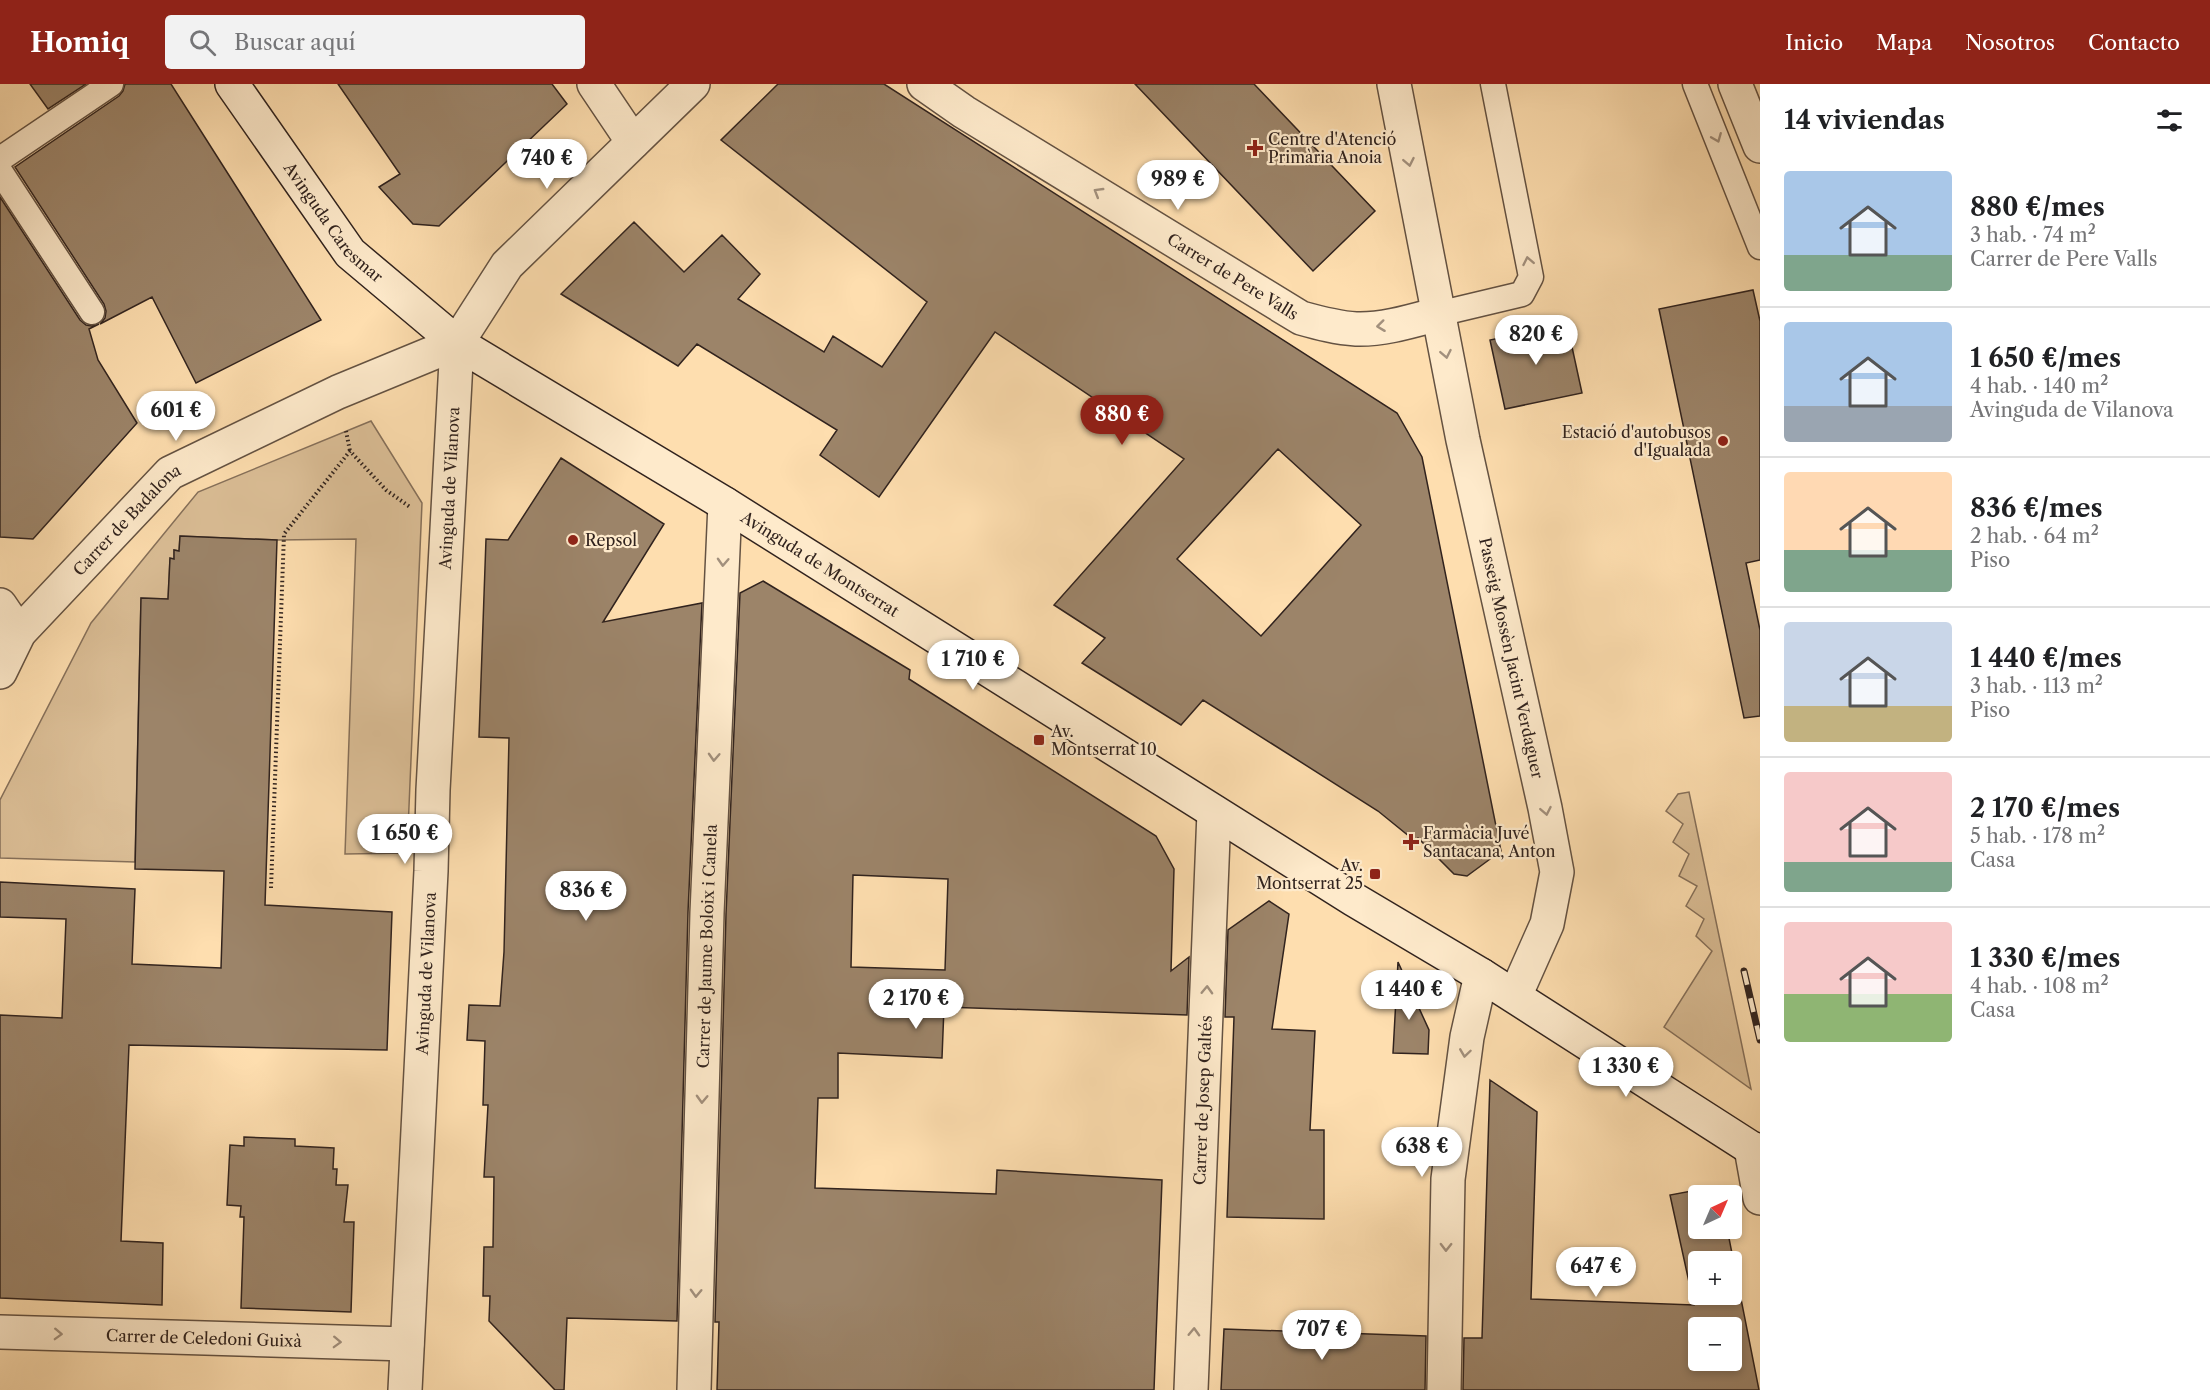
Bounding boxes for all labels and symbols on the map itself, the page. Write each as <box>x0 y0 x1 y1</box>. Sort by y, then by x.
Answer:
place label: Centre d'Atenció Primària Anoia <box>1268 129 1397 167</box>
one-way arrow <box>1710 132 1722 143</box>
pin: 740 € <box>505 139 589 190</box>
marker: Centre d'Atenció Primària Anoia <box>1246 139 1264 157</box>
one-way arrow <box>1402 157 1415 167</box>
street label: Avinguda Caresmar <box>279 158 387 287</box>
pin: 989 € <box>1136 160 1220 211</box>
one-way arrow <box>1094 187 1104 199</box>
street label: Carrer de Pere Valls <box>1164 229 1302 324</box>
one-way arrow <box>1522 257 1535 267</box>
pin: 820 € <box>1494 315 1578 366</box>
one-way arrow <box>1377 319 1386 332</box>
one-way arrow <box>1439 348 1452 358</box>
pin: 601 € <box>134 391 218 442</box>
pin: 880 € <box>1080 395 1164 446</box>
street label: Avinguda de Vilanova <box>435 406 464 571</box>
place label: Estació d'autobusos d'Igualada <box>1562 422 1712 460</box>
marker: Estació d'autobusos d'Igualada <box>1716 434 1730 448</box>
street label: Carrer de Badalona <box>69 459 184 580</box>
street label: Avinguda de Montserrat <box>737 506 903 621</box>
place label: Repsol <box>585 530 637 550</box>
marker: Repsol <box>566 533 580 547</box>
street label: Passeig Mossèn Jacint Verdaguer <box>1475 536 1548 781</box>
one-way arrow <box>716 557 729 566</box>
pin: 1 710 € <box>918 640 1028 691</box>
place label: Av. Montserrat 10 <box>1050 721 1157 759</box>
marker: Av. Montserrat 10 <box>1032 733 1046 747</box>
one-way arrow <box>707 752 720 761</box>
one-way arrow <box>1539 806 1552 816</box>
pin: 1 650 € <box>350 814 460 865</box>
street label: Carrer de Jaume Boloix i Canela <box>693 823 721 1069</box>
place label: Farmàcia Juvé Santacana, Anton <box>1423 823 1556 861</box>
marker: Farmàcia Juvé Santacana, Anton <box>1404 835 1418 849</box>
place label: Av. Montserrat 25 <box>1256 855 1363 893</box>
marker: Av. Montserrat 25 <box>1368 867 1382 881</box>
pin: 836 € <box>544 871 628 922</box>
street label: Avinguda de Vilanova <box>412 891 440 1056</box>
pin: 1 440 € <box>1354 970 1464 1021</box>
pin: 2 170 € <box>861 979 971 1030</box>
one-way arrow <box>1201 985 1214 994</box>
street label: Carrer de Josep Galtés <box>1189 1015 1216 1185</box>
pin: 1 330 € <box>1571 1047 1681 1098</box>
one-way arrow <box>1460 1048 1472 1058</box>
one-way arrow <box>695 1094 708 1103</box>
pin: 638 € <box>1380 1127 1464 1178</box>
north arrow <box>1688 1185 1742 1239</box>
one-way arrow <box>1440 1242 1453 1251</box>
pin: 647 € <box>1554 1247 1638 1298</box>
one-way arrow <box>690 1289 703 1298</box>
pin: 707 € <box>1280 1310 1364 1361</box>
street label: Carrer de Celedoni Guixà <box>106 1325 303 1351</box>
one-way arrow <box>54 1327 63 1340</box>
one-way arrow <box>1187 1327 1200 1336</box>
one-way arrow <box>333 1335 342 1348</box>

